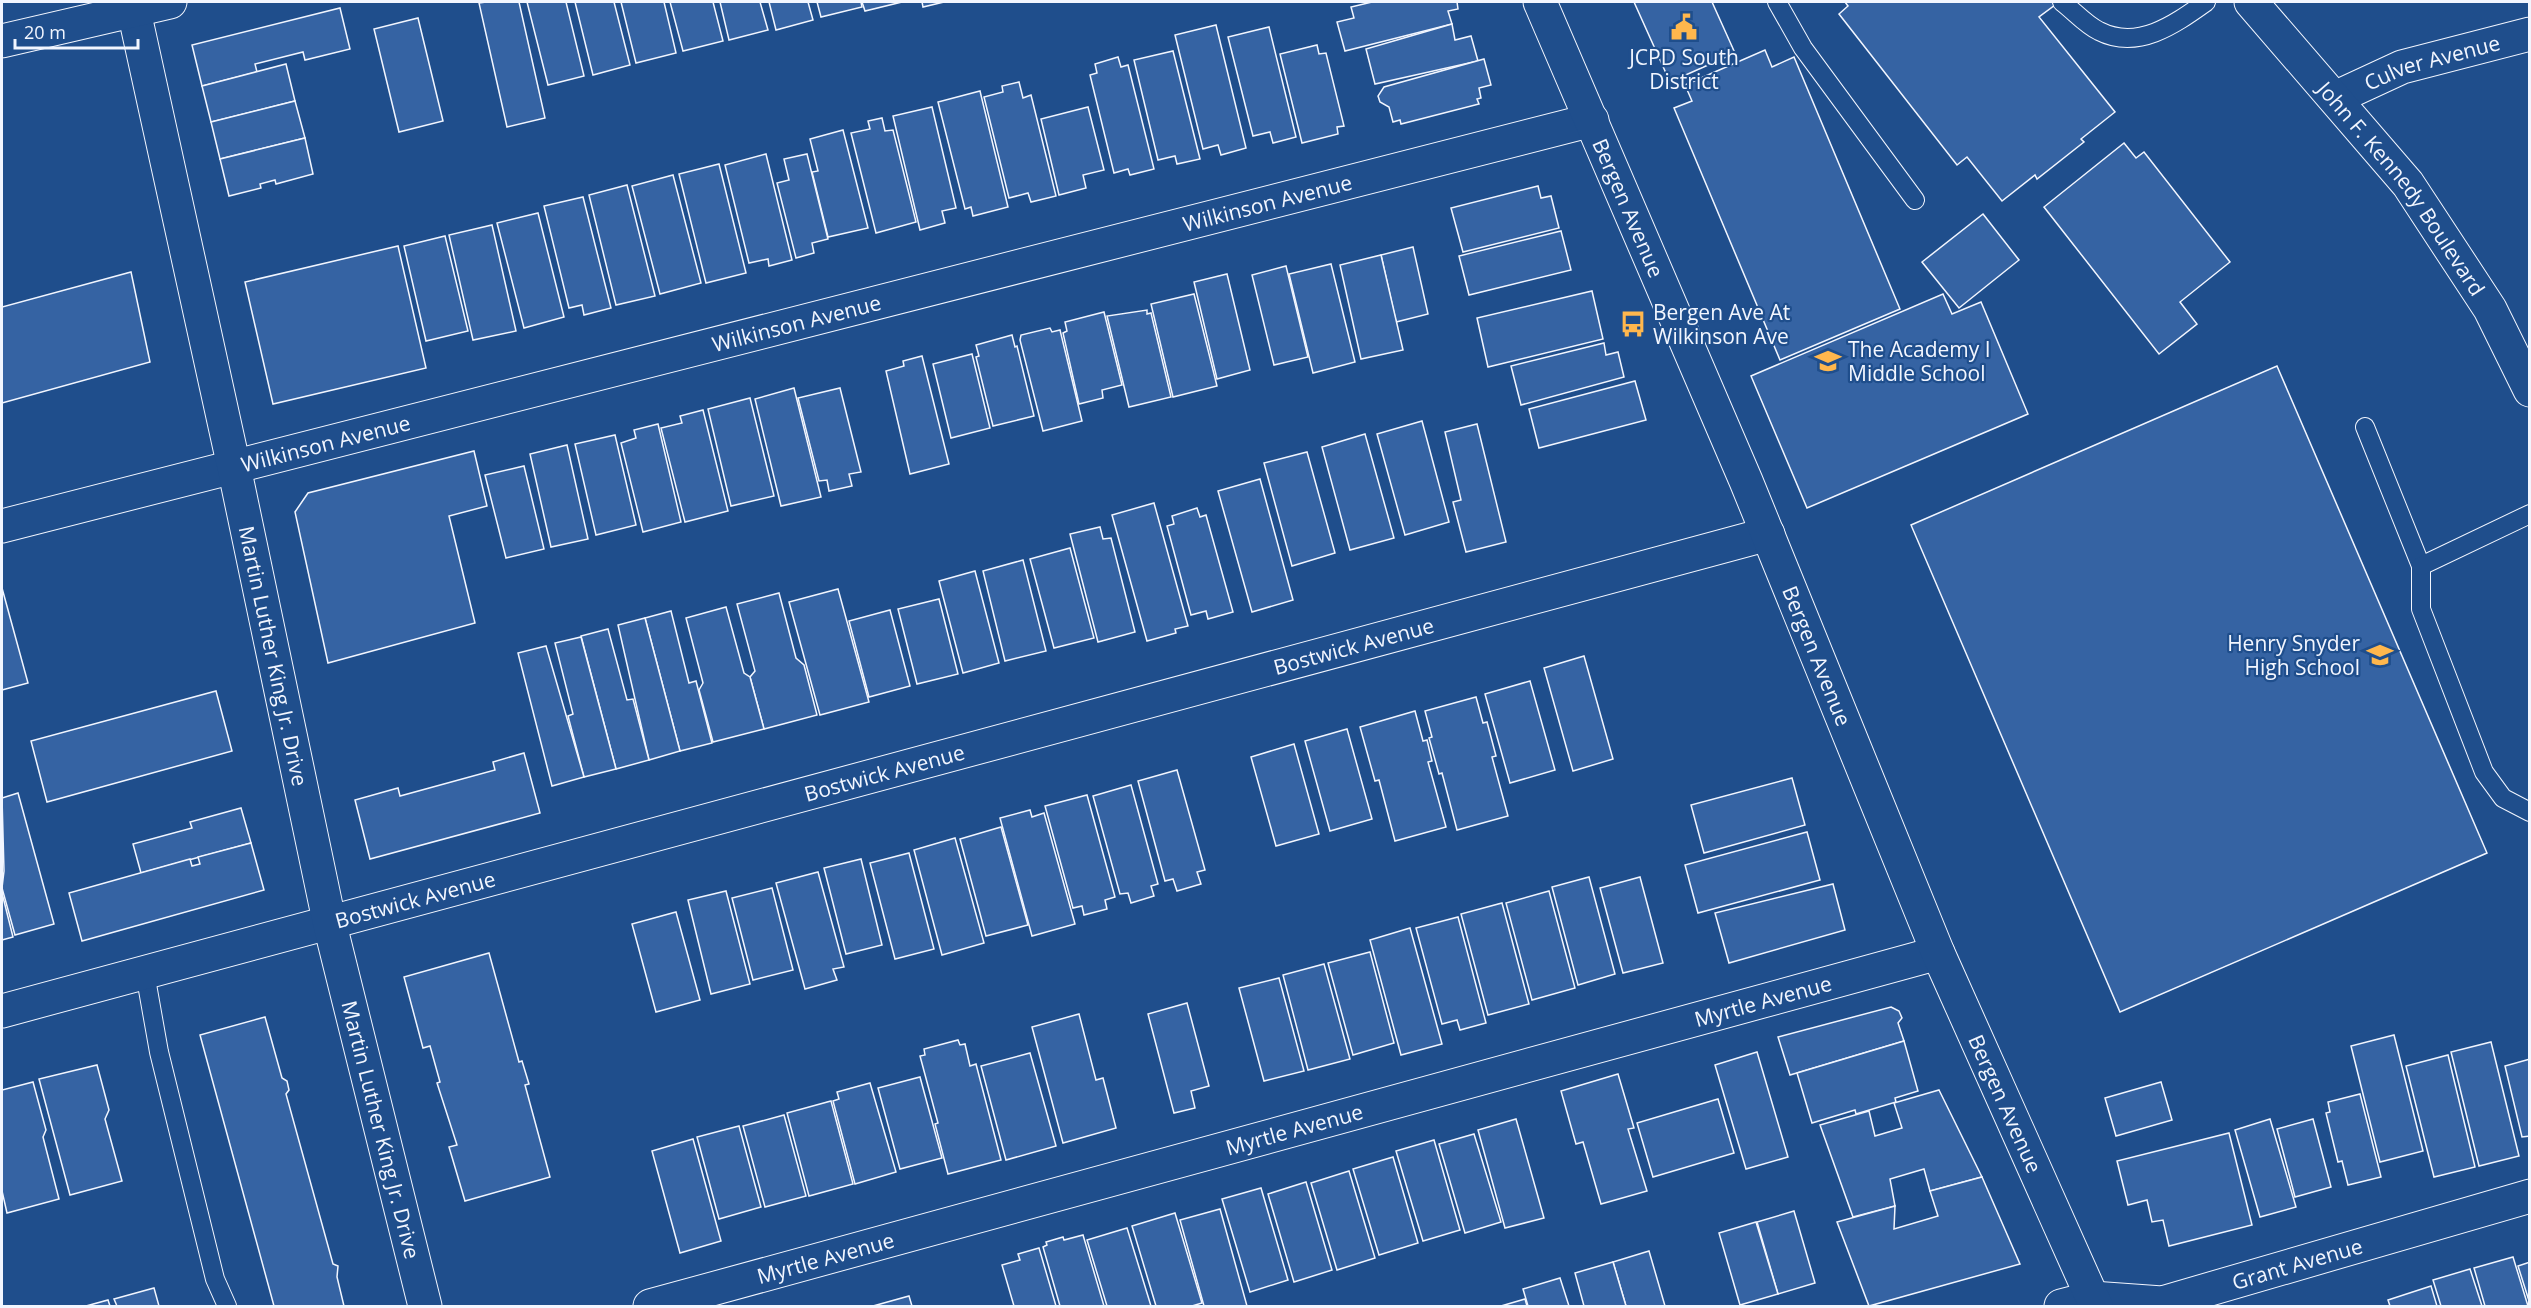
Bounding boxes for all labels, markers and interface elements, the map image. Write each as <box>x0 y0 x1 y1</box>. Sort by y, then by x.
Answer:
scale bar <box>15 12 138 50</box>
public building icon: JCPD South District <box>1669 12 1699 42</box>
text: 20 m <box>24 20 66 44</box>
street label: Culver Avenue <box>2360 28 2503 97</box>
place label: JCPD South District <box>1627 43 1739 95</box>
street label: John F. Kennedy Boulevard <box>2310 74 2491 301</box>
street label: Bergen Avenue <box>1586 134 1671 282</box>
street label: Wilkinson Avenue <box>1180 168 1355 238</box>
street label: Wilkinson Avenue <box>709 288 884 358</box>
place label: Bergen Ave At Wilkinson Ave <box>1653 298 1790 350</box>
bus stop icon: Bergen Ave At Wilkinson Ave <box>1618 309 1648 339</box>
place label: The Academy I Middle School <box>1848 335 1991 387</box>
school or university icon: The Academy I Middle School <box>1813 346 1843 376</box>
street label: Wilkinson Avenue <box>238 408 413 478</box>
street label: Martin Luther King Jr. Drive <box>233 523 314 788</box>
street label: Bergen Avenue <box>1776 582 1858 730</box>
street label: Bostwick Avenue <box>1270 611 1437 681</box>
place label: Henry Snyder High School <box>2227 629 2360 681</box>
school or university icon: Henry Snyder High School <box>2365 640 2395 670</box>
street label: Bostwick Avenue <box>801 738 968 808</box>
street label: Bostwick Avenue <box>332 864 499 934</box>
street label: Myrtle Avenue <box>1691 969 1835 1033</box>
street label: Martin Luther King Jr. Drive <box>335 998 427 1262</box>
street label: Bergen Avenue <box>1962 1030 2049 1177</box>
street label: Myrtle Avenue <box>1222 1097 1366 1162</box>
street label: Myrtle Avenue <box>754 1226 897 1290</box>
street label: Grant Avenue <box>2229 1231 2366 1296</box>

